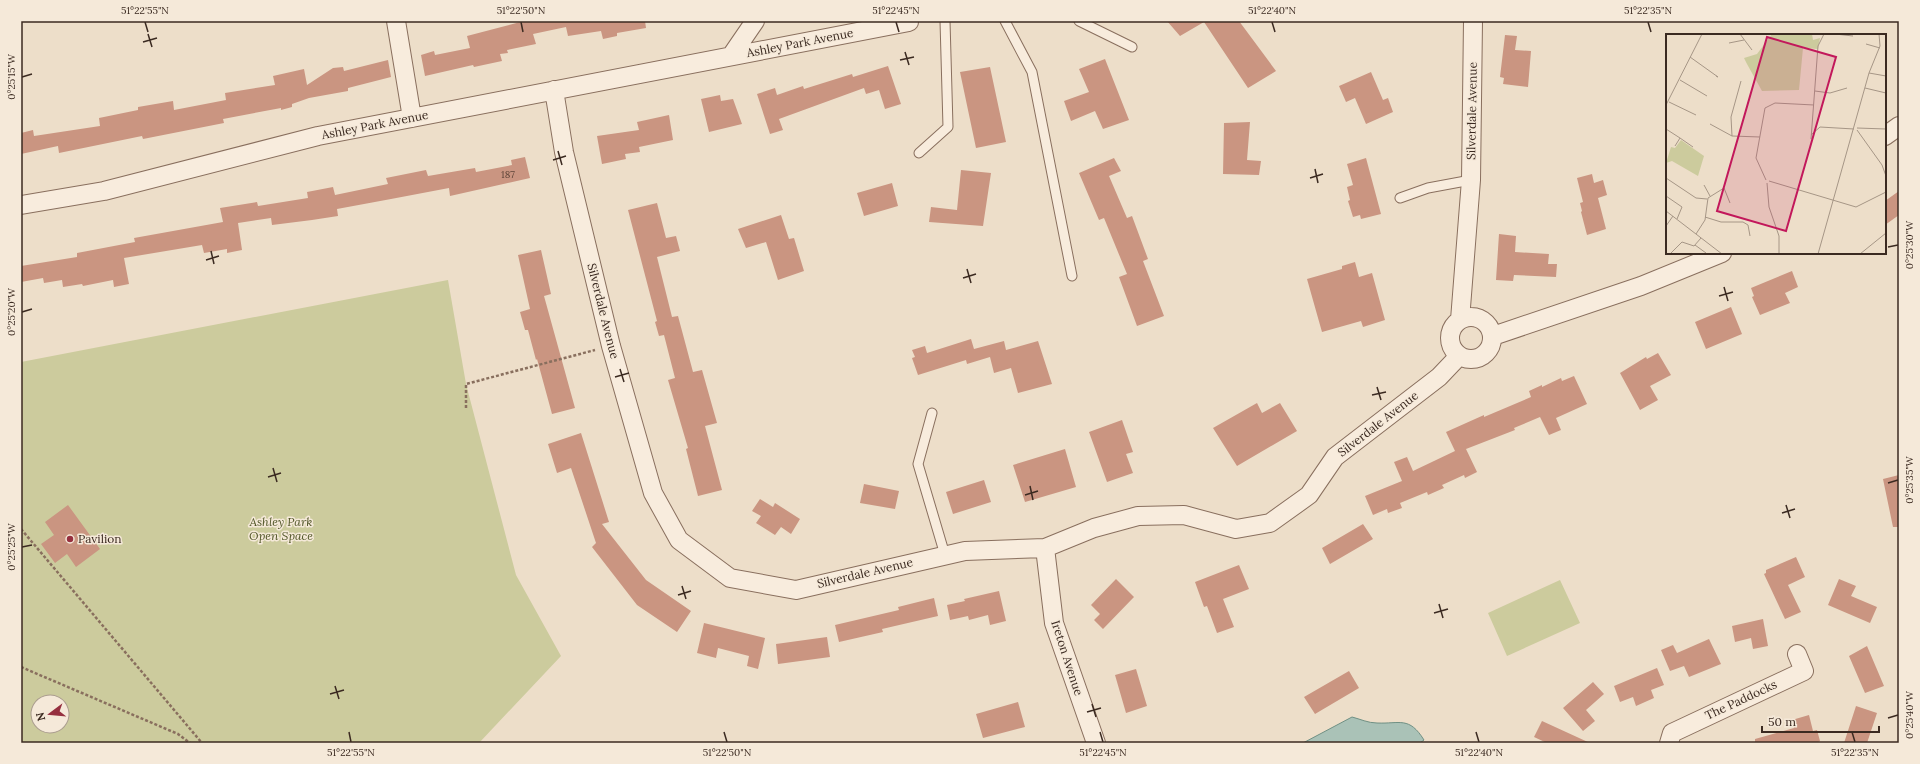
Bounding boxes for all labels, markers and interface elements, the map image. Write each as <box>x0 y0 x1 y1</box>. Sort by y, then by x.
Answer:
text: 51°22'55"N <box>121 4 169 17</box>
text: 51°22'50"N <box>497 4 546 17</box>
text: 51°22'45"N <box>872 4 920 17</box>
text: 51°22'40"N <box>1248 4 1296 17</box>
text: 51°22'35"N <box>1624 4 1672 17</box>
street label: Ashley Park Avenue <box>744 25 855 60</box>
inset map <box>1666 34 1886 254</box>
text: 0°25'15"W <box>5 53 18 100</box>
street label: Silverdale Avenue <box>1463 61 1480 160</box>
street label: Ashley Park Avenue <box>319 107 430 142</box>
house number: 187 <box>501 168 515 181</box>
text: 0°25'30"W <box>1903 220 1916 269</box>
street label: Silverdale Avenue <box>584 262 623 361</box>
text: 0°25'20"W <box>5 287 18 336</box>
street label: Silverdale Avenue <box>1334 387 1421 460</box>
text: 0°25'35"W <box>1903 455 1916 504</box>
park label: Ashley Park Open Space <box>248 514 313 543</box>
text: 0°25'25"W <box>5 522 18 571</box>
place label: Pavilion <box>78 531 122 546</box>
marker: Pavilion <box>65 534 75 544</box>
street label: Silverdale Avenue <box>815 554 915 591</box>
street label: Ireton Avenue <box>1048 618 1087 698</box>
street label: The Paddocks <box>1702 676 1780 723</box>
text: 0°25'40"W <box>1903 690 1916 739</box>
north arrow <box>30 694 70 734</box>
scale bar <box>1762 708 1879 734</box>
text: N <box>32 710 48 723</box>
text: 50 m <box>1768 714 1796 729</box>
text: 51°22'55"N <box>327 746 375 759</box>
text: 51°22'50"N <box>703 746 752 759</box>
text: 51°22'45"N <box>1079 746 1127 759</box>
text: 51°22'40"N <box>1455 746 1503 759</box>
text: 51°22'35"N <box>1831 746 1879 759</box>

